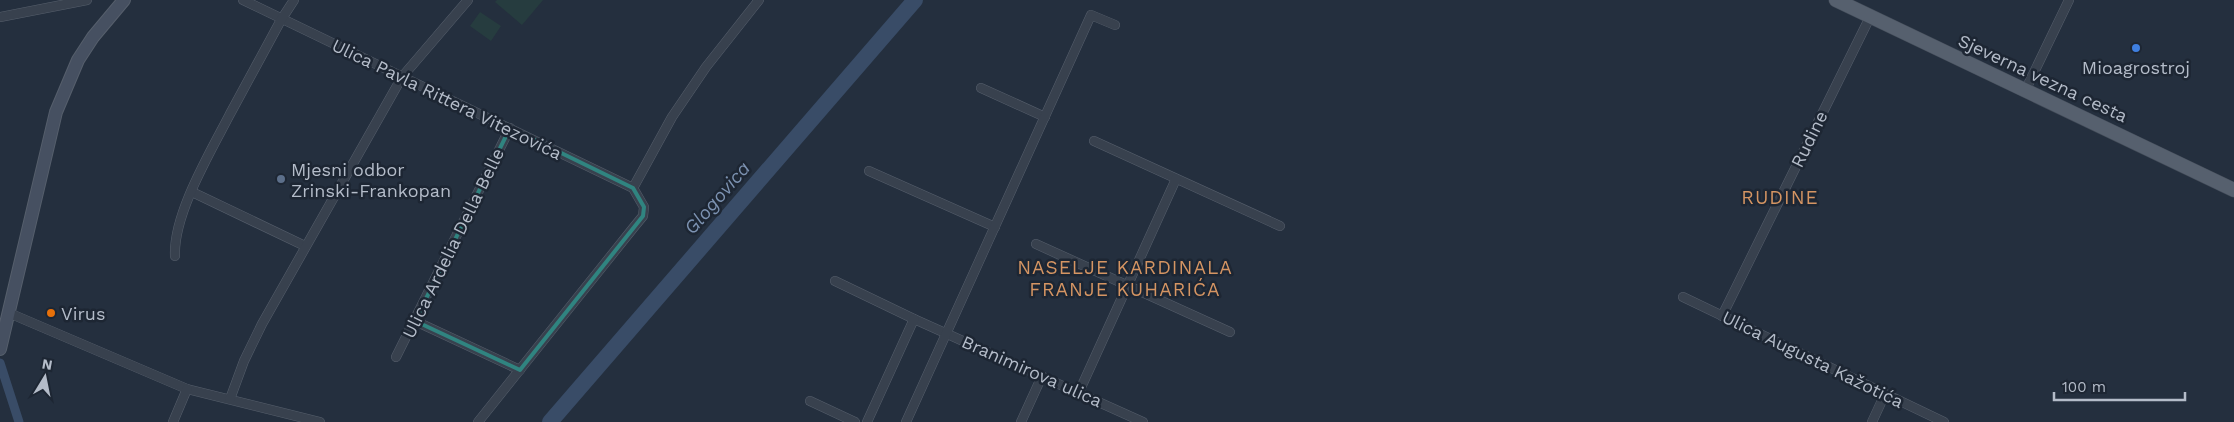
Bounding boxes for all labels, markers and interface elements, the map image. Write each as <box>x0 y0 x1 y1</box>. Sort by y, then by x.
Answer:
street label: Sjeverna vezna cesta <box>1955 30 2131 126</box>
street label: Ulica Pavla Rittera Vitezovića <box>329 34 565 164</box>
marker: Mioagrostroj <box>2130 42 2142 54</box>
place label: Mioagrostroj <box>2082 57 2190 78</box>
street label: Rudine <box>1786 107 1832 171</box>
street label: Ulica Ardelia Della Belle <box>398 145 508 341</box>
water label: Glogovica <box>679 157 755 239</box>
place label: Mjesni odbor Zrinski-Frankopan <box>291 159 451 201</box>
marker: Mjesni odbor Zrinski-Frankopan <box>275 173 287 185</box>
district label: RUDINE <box>1741 186 1819 209</box>
district label: NASELJE KARDINALA FRANJE KUHARIĆA <box>1017 256 1233 301</box>
place label: Virus <box>61 303 105 324</box>
street label: Ulica Augusta Kažotića <box>1719 306 1907 412</box>
marker: Virus <box>45 307 57 319</box>
street label: Branimirova ulica <box>959 331 1105 411</box>
north arrow <box>20 352 70 402</box>
text: N <box>41 355 54 373</box>
scale bar <box>2054 370 2185 402</box>
text: 100 m <box>2062 378 2106 396</box>

